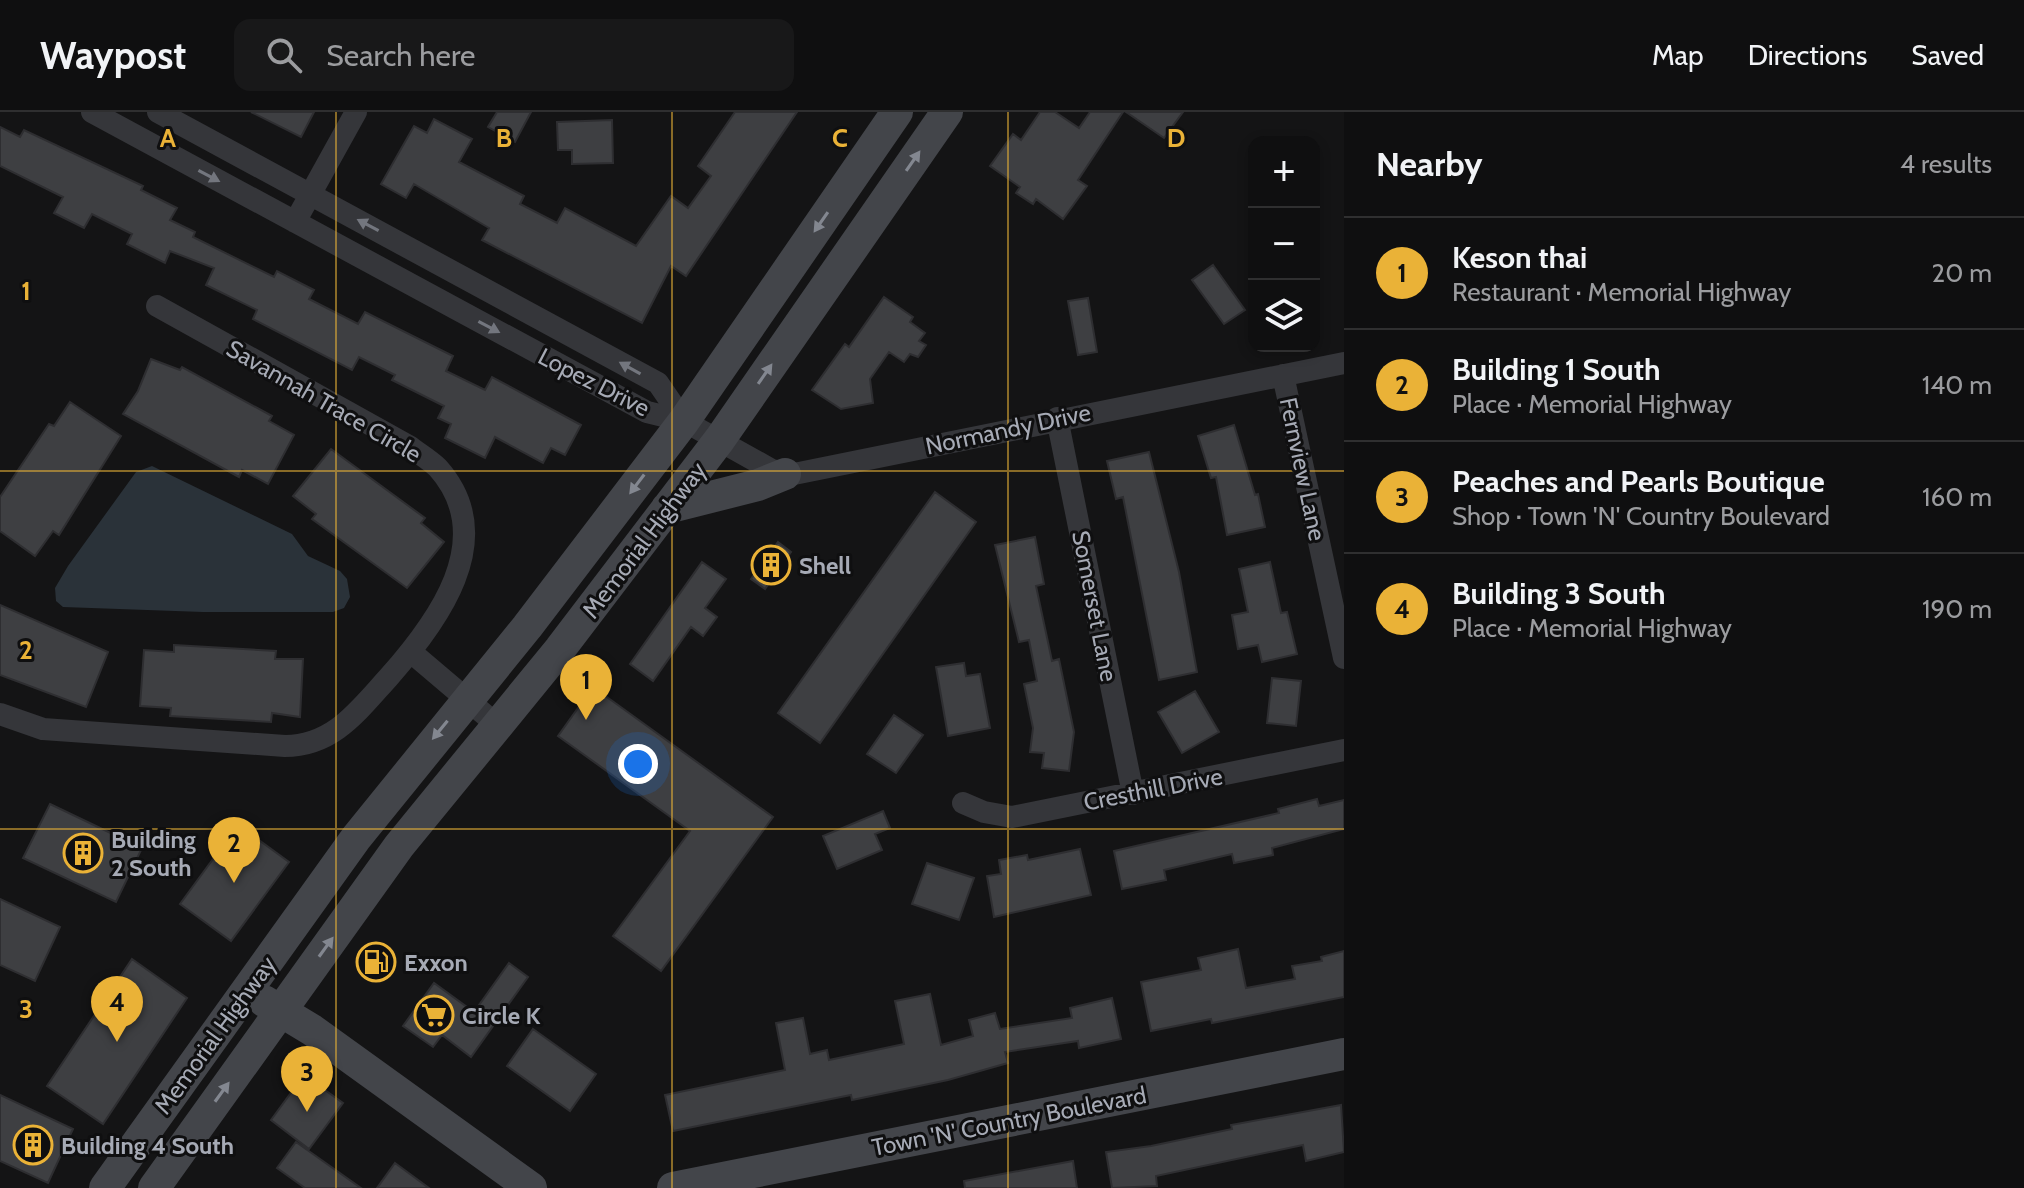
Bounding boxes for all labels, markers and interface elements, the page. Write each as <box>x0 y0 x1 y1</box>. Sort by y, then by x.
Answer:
search box <box>234 19 794 91</box>
text: Waypost <box>40 32 186 79</box>
icon: search <box>262 33 306 77</box>
text: Search here <box>326 37 475 74</box>
text: Map <box>1652 38 1704 72</box>
text: Directions <box>1748 38 1867 72</box>
text: Saved <box>1911 38 1984 72</box>
text: A <box>160 122 177 154</box>
text: B <box>496 122 512 154</box>
text: C <box>832 122 848 154</box>
text: D <box>1167 122 1185 154</box>
map controls <box>1248 136 1320 352</box>
button: + <box>1248 136 1320 208</box>
text: Nearby <box>1376 143 1483 185</box>
text: 4 results <box>1900 148 1992 180</box>
one-way arrow <box>905 150 920 171</box>
one-way arrow <box>198 169 221 182</box>
button: − <box>1248 208 1320 280</box>
one-way arrow <box>814 212 829 233</box>
one-way arrow <box>356 218 379 232</box>
text: Keson thai <box>1452 239 1587 276</box>
text: 1 <box>1397 257 1407 289</box>
text: 20 m <box>1932 257 1992 289</box>
text: 1 <box>21 275 31 307</box>
text: Restaurant · Memorial Highway <box>1452 276 1791 308</box>
button: layers <box>1248 280 1320 352</box>
one-way arrow <box>478 320 500 334</box>
street label: Savannah Trace Circle <box>222 334 426 468</box>
street label: Lopez Drive <box>533 342 655 422</box>
text: Building 1 South <box>1452 351 1661 388</box>
one-way arrow <box>619 361 641 375</box>
one-way arrow <box>757 364 772 385</box>
text: 2 <box>1395 369 1409 401</box>
text: 140 m <box>1922 369 1992 401</box>
text: Place · Memorial Highway <box>1452 388 1732 420</box>
street label: Fernview Lane <box>1274 395 1332 543</box>
street label: Normandy Drive <box>923 397 1093 461</box>
street label: Memorial Highway <box>576 456 712 624</box>
text: Peaches and Pearls Boutique <box>1452 463 1825 500</box>
one-way arrow <box>630 473 646 494</box>
text: 3 <box>1395 481 1409 513</box>
text: 160 m <box>1922 481 1992 513</box>
text: Shop · Town 'N' Country Boulevard <box>1452 500 1830 532</box>
street label: Somerset Lane <box>1066 528 1124 684</box>
building icon: Shell <box>750 544 792 586</box>
place label: Shell <box>799 551 851 580</box>
text: Building 3 South <box>1452 575 1666 612</box>
text: 4 <box>1394 593 1410 625</box>
text: 190 m <box>1922 593 1992 625</box>
text: Place · Memorial Highway <box>1452 612 1732 644</box>
text: 2 <box>19 634 33 666</box>
pin: 1 <box>560 654 612 720</box>
one-way arrow <box>432 720 449 740</box>
your location <box>618 744 658 784</box>
street label: Cresthill Drive <box>1081 761 1225 817</box>
pin: 2 <box>208 817 260 883</box>
place label: Building 2 South <box>111 825 196 882</box>
building icon: Building 2 South <box>62 832 104 874</box>
one-way arrow <box>318 936 334 958</box>
fuel station icon: Exxon <box>355 941 397 983</box>
place label: Exxon <box>404 948 468 977</box>
street label: Memorial Highway <box>148 950 282 1120</box>
pin: 4 <box>91 976 143 1042</box>
text: 3 <box>19 993 33 1025</box>
supermarket icon: Circle K <box>413 994 455 1036</box>
place label: Circle K <box>462 1001 541 1030</box>
pin: 3 <box>281 1046 333 1112</box>
street label: Town 'N' Country Boulevard <box>869 1080 1149 1162</box>
one-way arrow <box>214 1081 230 1103</box>
building icon: Building 4 South <box>12 1124 54 1166</box>
place label: Building 4 South <box>61 1131 234 1160</box>

